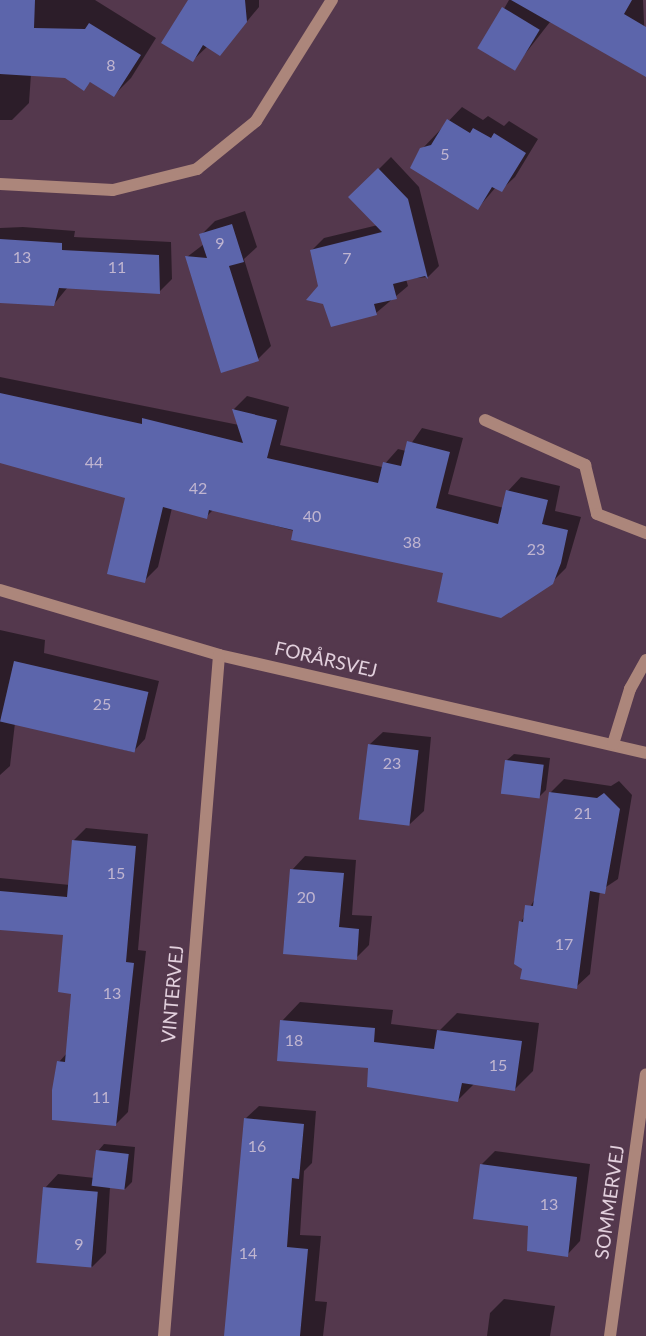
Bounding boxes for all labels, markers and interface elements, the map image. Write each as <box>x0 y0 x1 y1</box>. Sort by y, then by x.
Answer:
house number: 8 <box>106 55 116 75</box>
house number: 5 <box>440 144 450 164</box>
house number: 9 <box>215 233 225 253</box>
house number: 13 <box>13 247 31 267</box>
house number: 7 <box>342 248 352 268</box>
house number: 11 <box>108 257 126 277</box>
house number: 44 <box>85 452 103 472</box>
house number: 42 <box>189 478 207 498</box>
house number: 40 <box>303 506 321 526</box>
house number: 38 <box>403 532 421 552</box>
house number: 23 <box>527 539 545 559</box>
street label: FORÅRSVEJ <box>273 636 379 682</box>
house number: 25 <box>93 694 111 714</box>
house number: 23 <box>383 753 401 773</box>
house number: 21 <box>574 803 592 823</box>
house number: 15 <box>107 863 125 883</box>
house number: 20 <box>297 887 315 907</box>
house number: 17 <box>555 934 573 954</box>
street label: VINTERVEJ <box>156 944 188 1044</box>
house number: 13 <box>103 983 121 1003</box>
house number: 18 <box>285 1030 303 1050</box>
house number: 15 <box>489 1055 507 1075</box>
house number: 11 <box>92 1087 110 1107</box>
house number: 16 <box>248 1136 266 1156</box>
street label: SOMMERVEJ <box>590 1143 628 1261</box>
house number: 13 <box>540 1194 558 1214</box>
house number: 9 <box>74 1234 84 1254</box>
house number: 14 <box>239 1243 257 1263</box>

